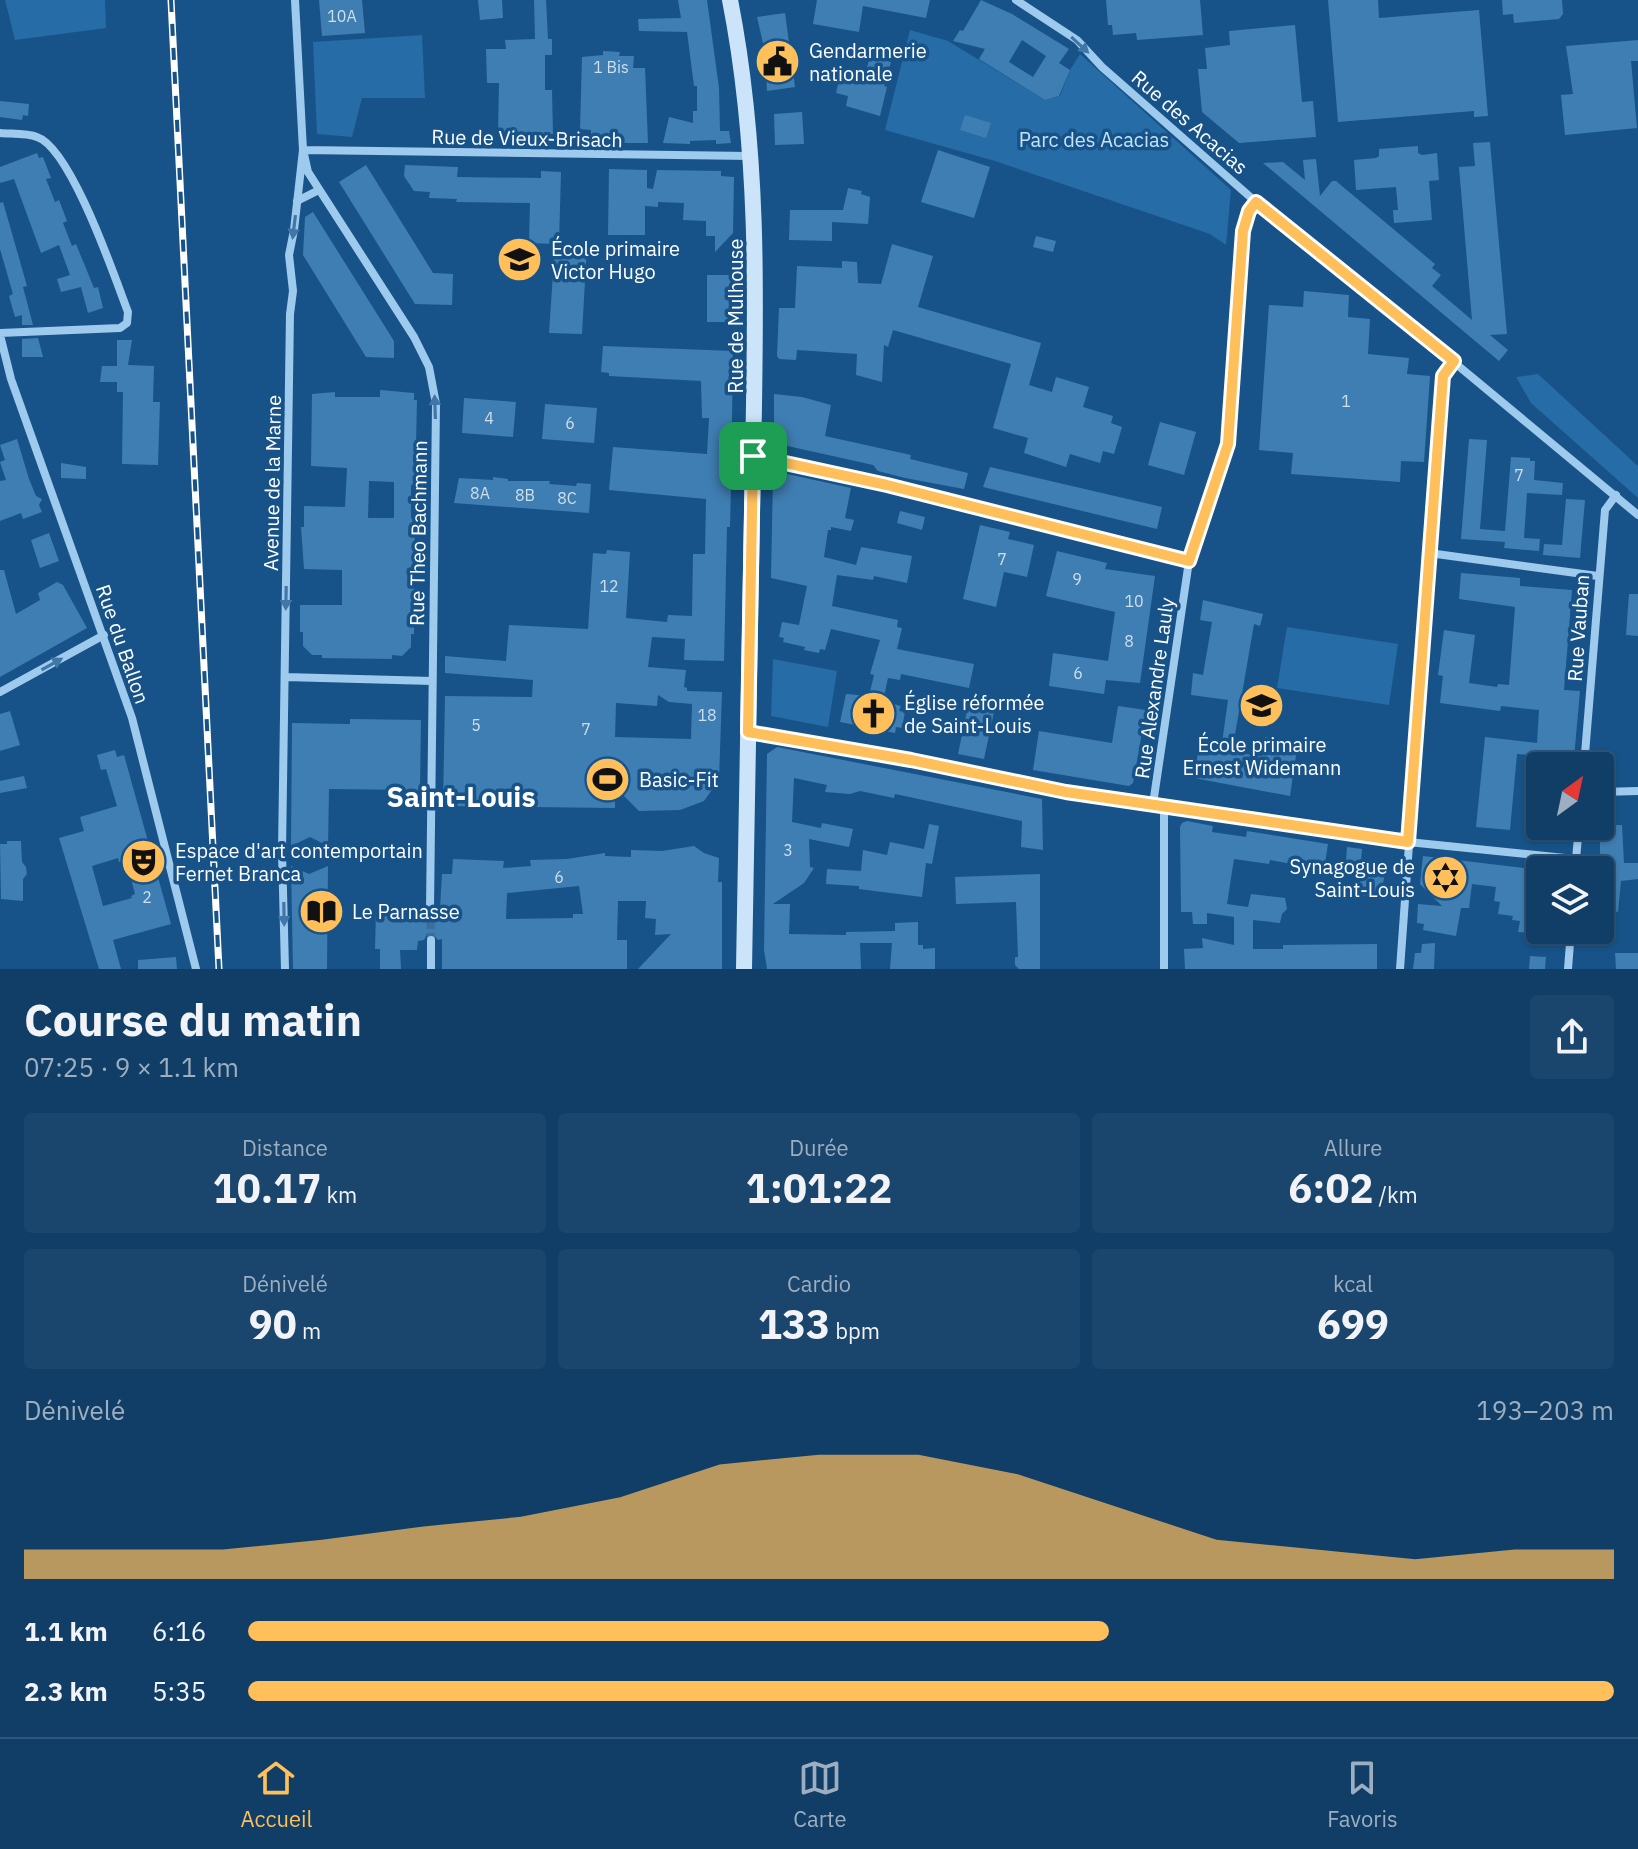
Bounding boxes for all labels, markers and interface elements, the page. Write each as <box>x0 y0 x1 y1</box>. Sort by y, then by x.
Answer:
house number: 10A <box>327 6 357 26</box>
one-way arrow <box>1070 36 1090 54</box>
place label: Gendarmerie nationale <box>809 37 927 87</box>
public building icon: Gendarmerie nationale <box>754 38 802 86</box>
house number: 1 Bis <box>593 57 629 77</box>
street label: Rue des Acacias <box>1126 64 1254 180</box>
street label: Rue de Vieux-Brisach <box>431 123 623 153</box>
park label: Parc des Acacias <box>1019 126 1169 153</box>
one-way arrow <box>288 215 301 240</box>
place label: École primaire Victor Hugo <box>551 235 680 285</box>
school or university icon: École primaire Victor Hugo <box>496 236 544 284</box>
street label: Rue de Mulhouse <box>722 239 749 393</box>
house number: 1 <box>1341 391 1351 411</box>
one-way arrow <box>428 394 441 419</box>
street label: Avenue de la Marne <box>257 395 287 571</box>
house number: 4 <box>484 408 494 428</box>
house number: 6 <box>565 413 575 433</box>
pin <box>719 422 787 490</box>
icon: arrive <box>731 434 775 478</box>
street label: Rue Theo Bachmann <box>403 440 433 626</box>
house number: 7 <box>1514 465 1524 485</box>
house number: 8A <box>470 483 490 503</box>
house number: 8B <box>515 485 535 505</box>
house number: 8C <box>557 488 577 508</box>
house number: 7 <box>997 549 1007 569</box>
house number: 9 <box>1072 569 1082 589</box>
street label: Rue Vauban <box>1561 574 1595 682</box>
house number: 12 <box>599 576 619 596</box>
street label: Rue du Ballon <box>90 581 156 707</box>
one-way arrow <box>280 586 293 611</box>
house number: 10 <box>1124 591 1144 611</box>
street label: Rue Alexandre Lauly <box>1128 596 1180 780</box>
house number: 8 <box>1124 631 1134 651</box>
one-way arrow <box>41 657 63 671</box>
house number: 6 <box>1073 663 1083 683</box>
school or university icon: École primaire Ernest Widemann <box>1238 681 1286 729</box>
church icon: Église réformée de Saint-Louis <box>849 689 897 737</box>
place label: Église réformée de Saint-Louis <box>904 689 1045 739</box>
house number: 18 <box>697 705 717 725</box>
house number: 5 <box>471 715 481 735</box>
house number: 7 <box>581 719 591 739</box>
place label: École primaire Ernest Widemann <box>1183 731 1341 781</box>
north arrow <box>1526 752 1614 840</box>
map controls <box>1526 752 1614 944</box>
sports icon: Basic-Fit <box>584 755 632 803</box>
place label: Basic-Fit <box>639 766 719 793</box>
district label: Saint-Louis <box>387 778 536 815</box>
theatre icon: Espace d'art contemportain Fernet Branca <box>120 837 168 885</box>
place label: Espace d'art contemportain Fernet Branca <box>175 837 423 887</box>
house number: 3 <box>783 840 793 860</box>
place label: Synagogue de Saint-Louis <box>1290 853 1415 903</box>
synagogue icon: Synagogue de Saint-Louis <box>1422 854 1470 902</box>
button: layers <box>1526 856 1614 944</box>
house number: 6 <box>554 867 564 887</box>
house number: 2 <box>142 887 152 907</box>
library icon: Le Parnasse <box>297 887 345 935</box>
place label: Le Parnasse <box>352 898 460 925</box>
one-way arrow <box>277 902 290 927</box>
text: Course du matin <box>24 991 362 1048</box>
button: share <box>1530 995 1614 1079</box>
text: 07:25 · 9 × 1.1 km <box>24 1050 239 1084</box>
text: Distance <box>242 1133 328 1162</box>
text: Durée <box>789 1133 849 1162</box>
text: Allure <box>1324 1133 1382 1162</box>
text: 10.17 <box>213 1162 321 1214</box>
text: 1:01:22 <box>746 1162 892 1214</box>
text: 6:02 <box>1288 1162 1373 1214</box>
text: km <box>321 1180 357 1209</box>
text: /km <box>1373 1180 1418 1209</box>
text: Dénivelé <box>242 1269 328 1298</box>
text: Cardio <box>787 1269 851 1298</box>
text: kcal <box>1333 1269 1373 1298</box>
text: 90 <box>249 1298 297 1350</box>
text: 133 <box>758 1298 830 1350</box>
text: 699 <box>1317 1298 1389 1350</box>
text: m <box>297 1316 321 1345</box>
text: bpm <box>830 1316 880 1345</box>
text: Dénivelé <box>24 1393 125 1427</box>
text: 193–203 m <box>1476 1393 1614 1427</box>
text: 1.1 km <box>24 1614 108 1648</box>
text: 6:16 <box>152 1614 206 1648</box>
text: 2.3 km <box>24 1674 108 1708</box>
text: 5:35 <box>152 1674 206 1708</box>
tab: Accueil <box>240 1756 313 1833</box>
tab: Carte <box>793 1756 847 1833</box>
tab: Favoris <box>1327 1756 1398 1833</box>

